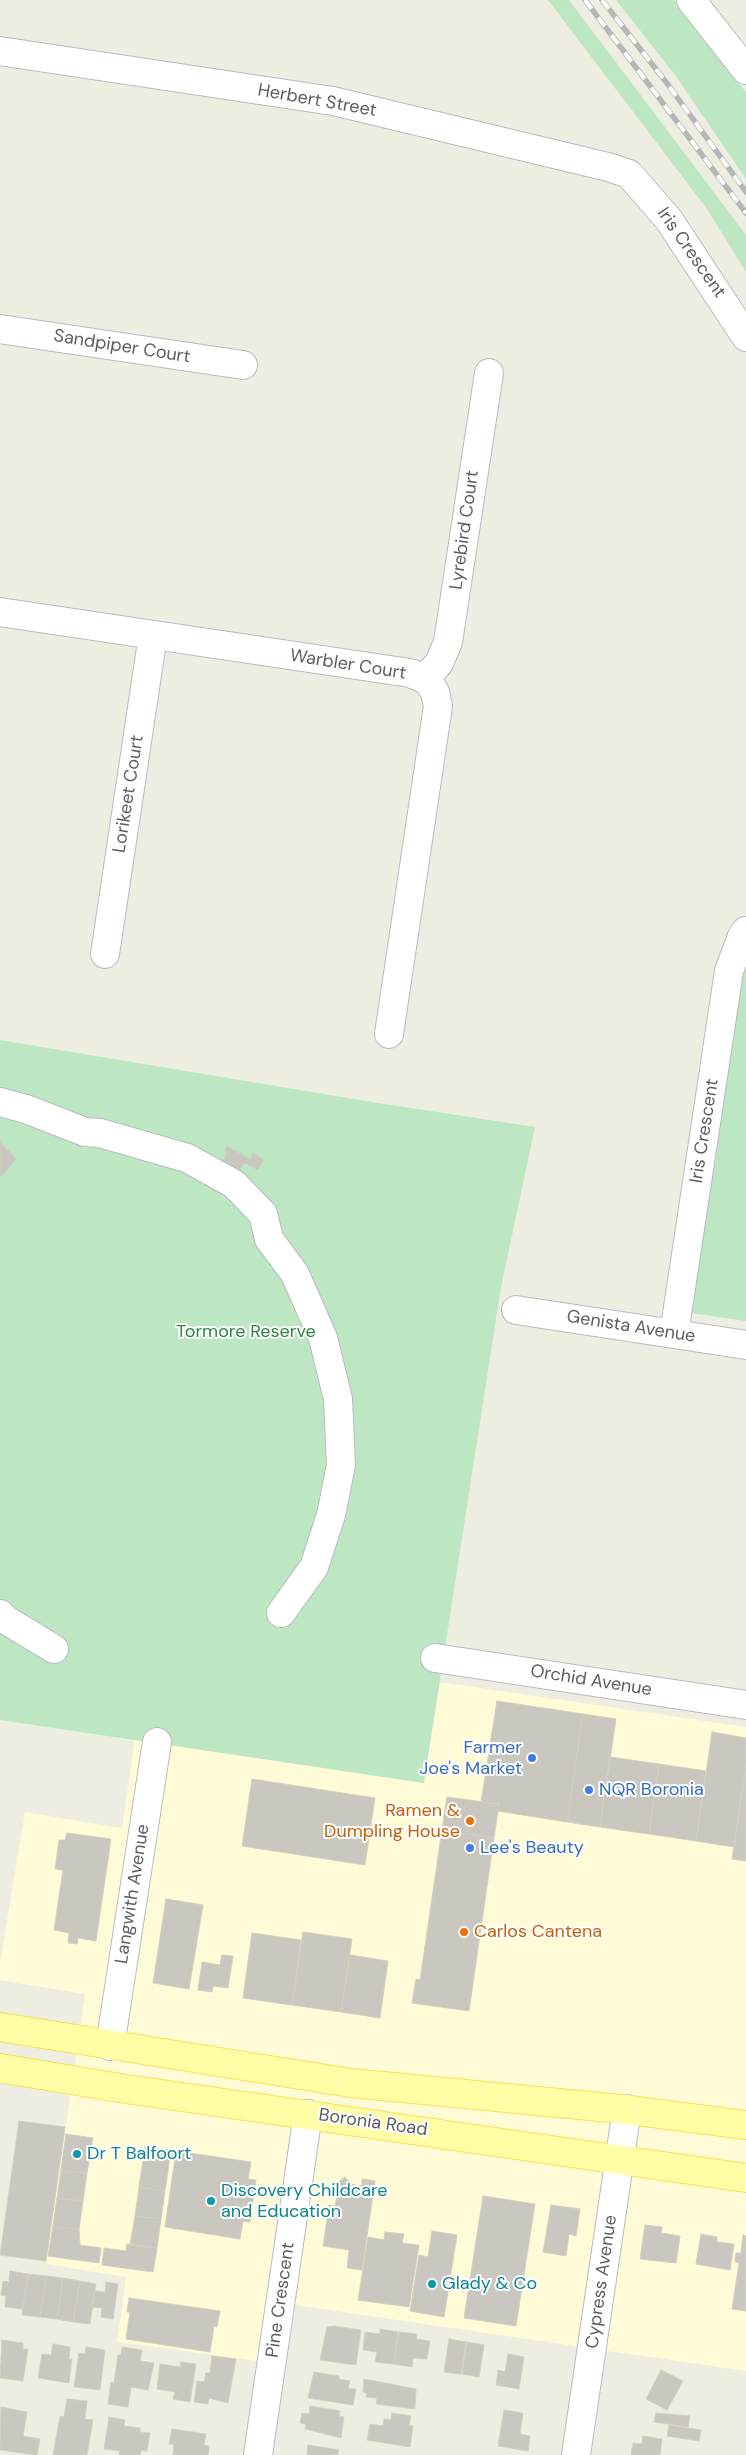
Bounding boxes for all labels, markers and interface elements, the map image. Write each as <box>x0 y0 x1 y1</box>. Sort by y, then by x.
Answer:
street label: Herbert Street <box>256 80 378 122</box>
street label: Iris Crescent <box>652 204 730 302</box>
street label: Sandpiper Court <box>52 326 192 368</box>
street label: Lyrebird Court <box>446 469 484 591</box>
street label: Warbler Court <box>288 645 408 685</box>
street label: Lorikeet Court <box>109 734 149 854</box>
street label: Iris Crescent <box>686 1077 724 1185</box>
street label: Genista Avenue <box>565 1306 697 1348</box>
park label: Tormore Reserve <box>176 1321 316 1343</box>
street label: Orchid Avenue <box>529 1661 653 1701</box>
place label: Farmer Joe's Market <box>419 1737 522 1780</box>
marker: Farmer Joe's Market <box>526 1752 538 1764</box>
place label: NQR Boronia <box>599 1779 704 1801</box>
marker: NQR Boronia <box>583 1784 595 1796</box>
place label: Ramen & Dumpling House <box>324 1800 460 1842</box>
marker: Ramen & Dumpling House <box>464 1815 476 1827</box>
street label: Langwith Avenue <box>111 1823 155 1965</box>
place label: Lee's Beauty <box>480 1837 584 1859</box>
marker: Lee's Beauty <box>464 1842 476 1854</box>
place label: Carlos Cantena <box>474 1921 602 1943</box>
marker: Carlos Cantena <box>458 1926 470 1938</box>
street label: Boronia Road <box>317 2105 429 2141</box>
place label: Dr T Balfoort <box>87 2143 191 2165</box>
marker: Dr T Balfoort <box>71 2148 83 2160</box>
place label: Discovery Childcare and Education <box>221 2180 387 2222</box>
marker: Discovery Childcare and Education <box>205 2195 217 2207</box>
street label: Cypress Avenue <box>582 2214 622 2350</box>
street label: Pine Crescent <box>262 2241 300 2359</box>
place label: Glady & Co <box>442 2273 537 2295</box>
marker: Glady & Co <box>426 2278 438 2290</box>

